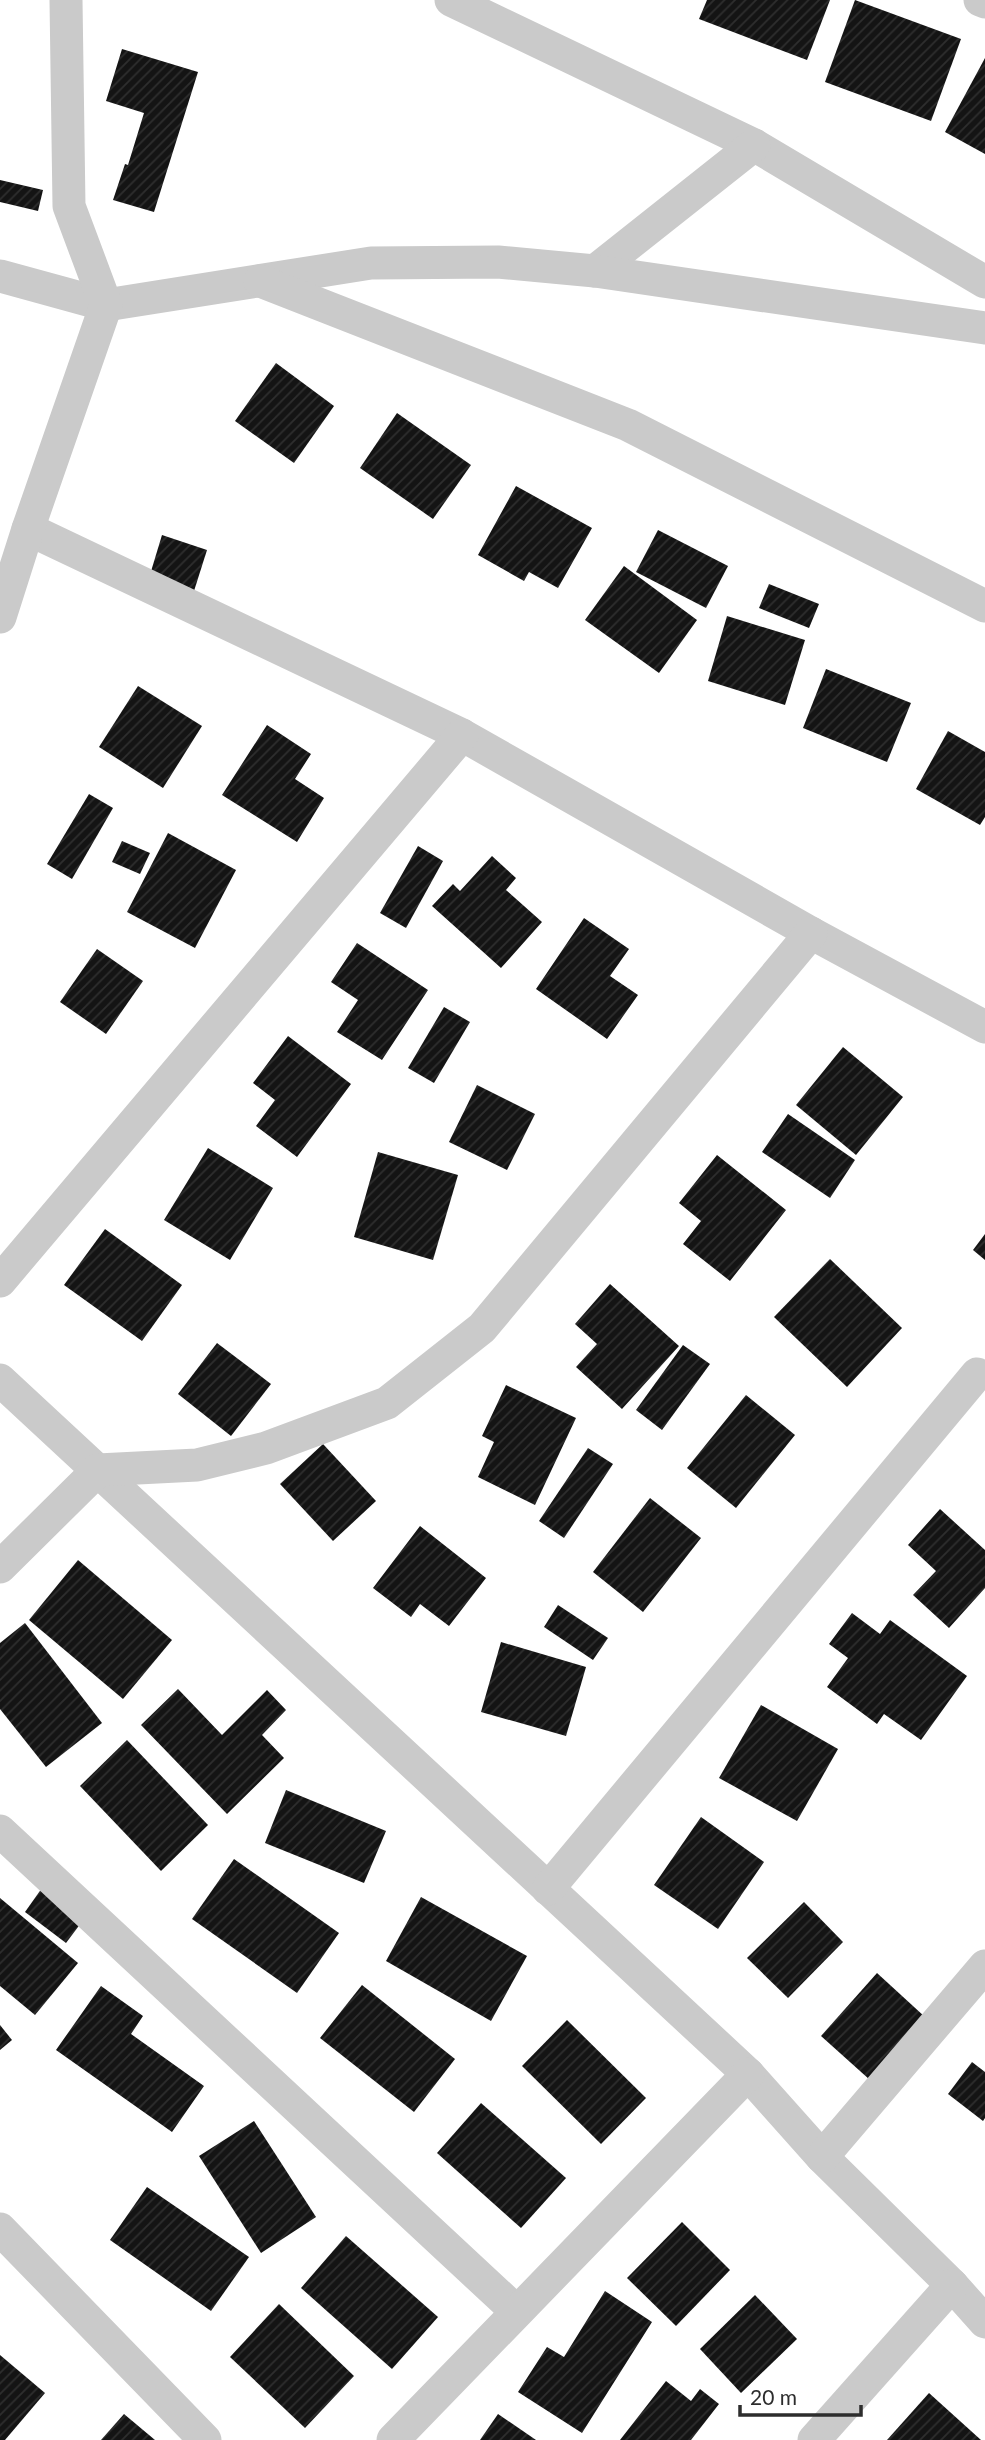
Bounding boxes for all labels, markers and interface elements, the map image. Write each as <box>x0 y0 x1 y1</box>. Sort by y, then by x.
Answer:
scale bar <box>740 2374 861 2418</box>
text: 20 m <box>750 2384 797 2409</box>

